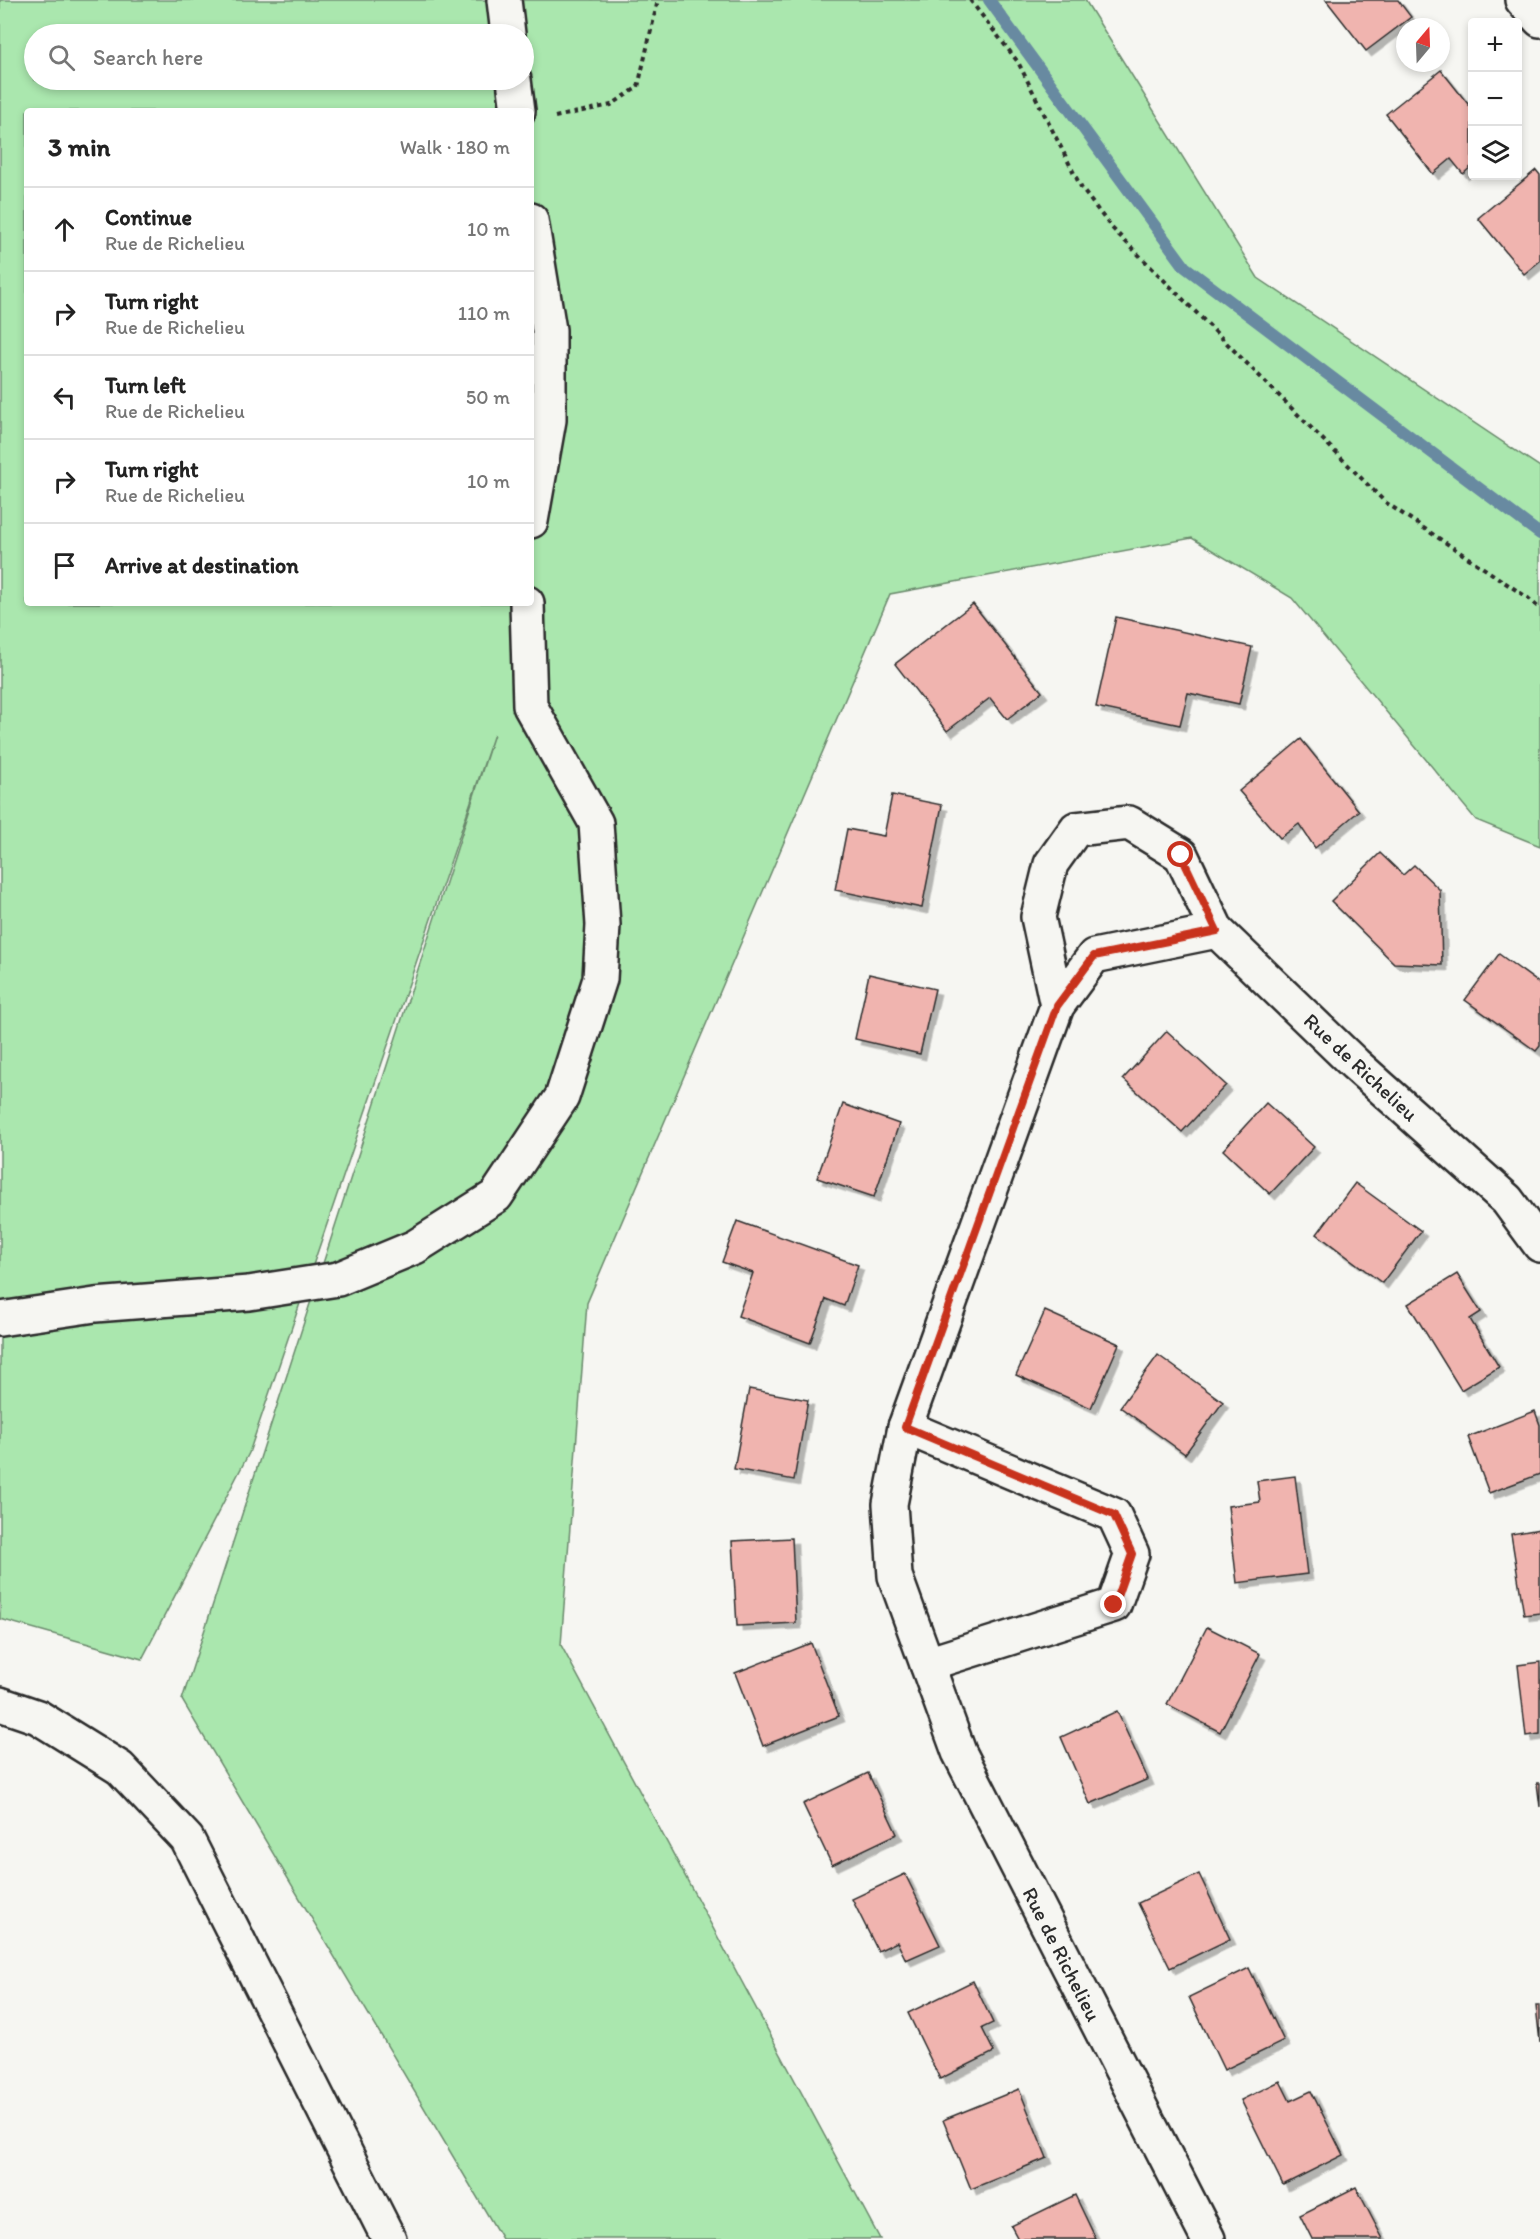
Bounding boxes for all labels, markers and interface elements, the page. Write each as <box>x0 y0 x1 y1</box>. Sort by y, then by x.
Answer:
north arrow <box>1396 18 1450 72</box>
map controls <box>1468 18 1522 180</box>
button: + <box>1468 18 1522 72</box>
search box <box>24 24 534 90</box>
icon: search <box>45 41 78 74</box>
text: Search here <box>93 44 203 71</box>
button: − <box>1468 72 1522 126</box>
button: layers <box>1468 126 1522 180</box>
text: 3 min <box>48 131 110 163</box>
text: Walk · 180 m <box>400 135 510 159</box>
text: Continue <box>105 204 192 231</box>
icon: ahead <box>48 213 81 246</box>
text: 10 m <box>467 217 510 241</box>
text: Rue de Richelieu <box>105 231 245 255</box>
text: Turn right <box>105 288 199 315</box>
icon: right <box>48 297 81 330</box>
text: 110 m <box>458 301 510 325</box>
text: Rue de Richelieu <box>105 315 245 339</box>
text: Turn left <box>105 372 186 399</box>
icon: left <box>48 381 81 414</box>
text: 50 m <box>466 385 510 409</box>
text: Rue de Richelieu <box>105 399 245 423</box>
text: Turn right <box>105 456 199 483</box>
icon: right <box>48 465 81 498</box>
text: 10 m <box>467 469 510 493</box>
text: Rue de Richelieu <box>105 483 245 507</box>
icon: arrive <box>48 549 81 582</box>
text: Arrive at destination <box>105 552 299 579</box>
route start <box>1167 841 1193 867</box>
street label: Rue de Richelieu <box>1299 1008 1423 1126</box>
route end <box>1100 1591 1126 1617</box>
street label: Rue de Richelieu <box>1018 1883 1106 2025</box>

